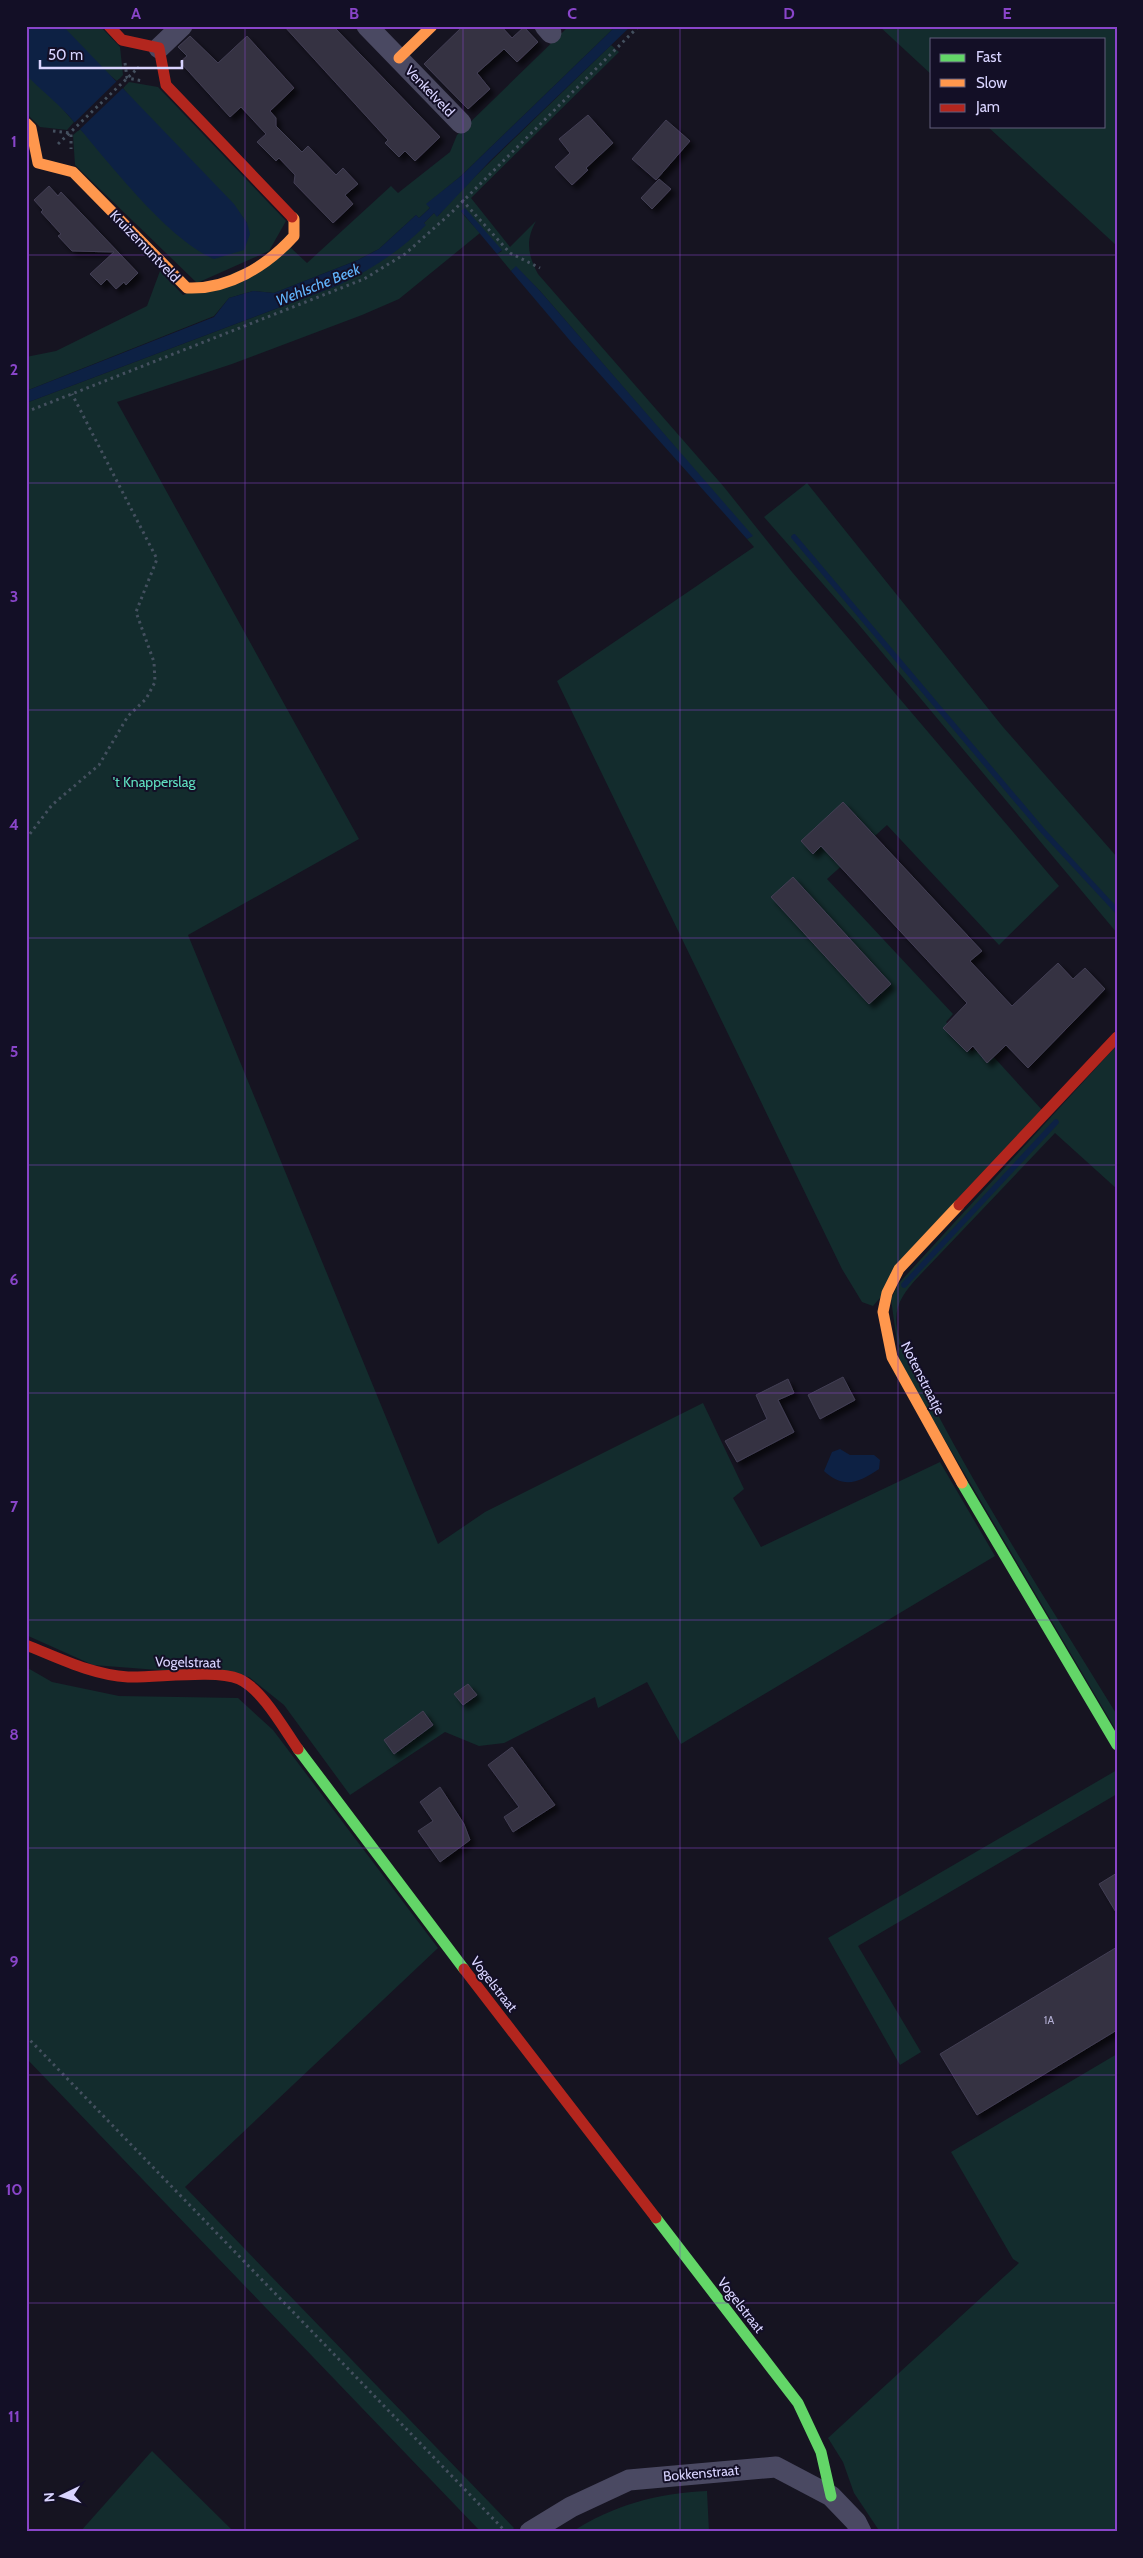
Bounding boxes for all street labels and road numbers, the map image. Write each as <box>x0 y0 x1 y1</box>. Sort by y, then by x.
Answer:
street label: Venkelveld <box>401 62 459 120</box>
street label: Kruizemuntveld <box>106 206 184 286</box>
street label: Notenstraatje <box>897 1338 949 1418</box>
street label: Vogelstraat <box>155 1652 221 1672</box>
street label: Vogelstraat <box>467 1953 521 2016</box>
street label: Vogelstraat <box>714 2274 768 2337</box>
street label: Bokkenstraat <box>662 2461 740 2485</box>

